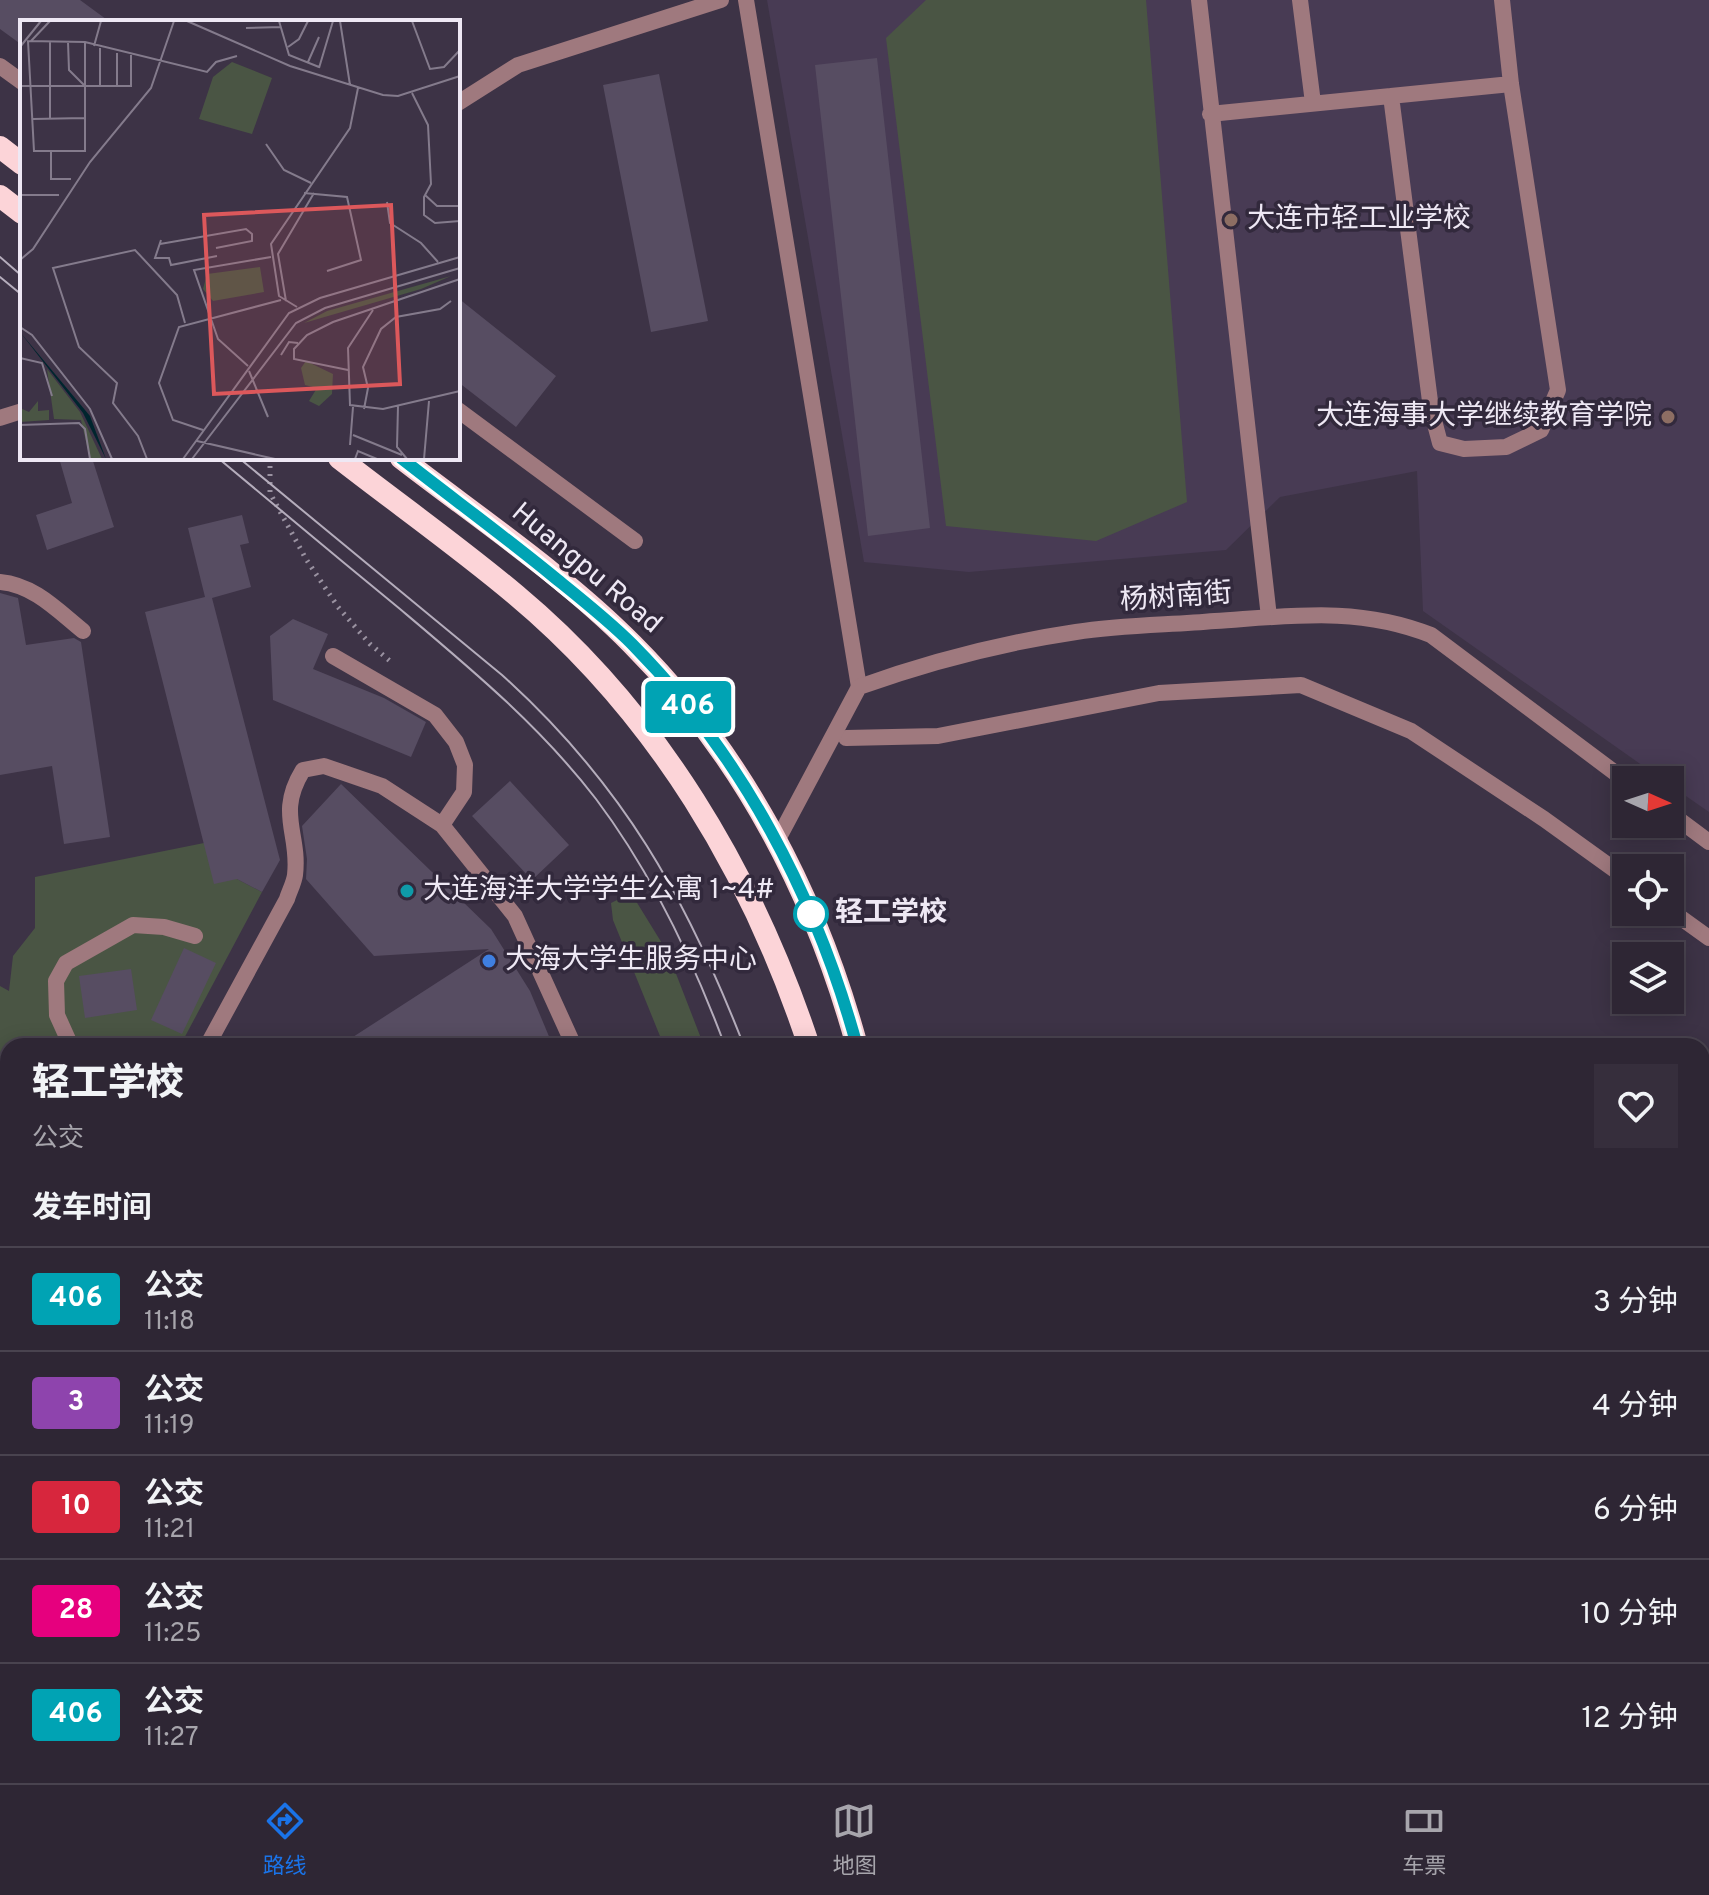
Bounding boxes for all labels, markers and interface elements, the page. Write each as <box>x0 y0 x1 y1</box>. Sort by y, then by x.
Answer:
inset map <box>20 20 460 460</box>
place label: 大连市轻工业学校 <box>1247 202 1471 238</box>
marker: 大连市轻工业学校 <box>1222 211 1240 229</box>
place label: 大连海事大学继续教育学院 <box>1316 399 1652 435</box>
marker: 大连海事大学继续教育学院 <box>1659 408 1677 426</box>
street label: Huangpu Road <box>503 496 669 642</box>
street label: 杨树南街 <box>1119 576 1233 620</box>
line badge: 406 <box>642 681 734 733</box>
text: 406 <box>661 689 715 725</box>
north arrow <box>1612 766 1684 838</box>
map controls <box>1612 766 1684 1014</box>
button: locate <box>1612 854 1684 926</box>
place label: 大连海洋大学学生公寓 1~4# <box>423 873 775 909</box>
marker: 大连海洋大学学生公寓 1~4# <box>398 882 416 900</box>
place label: 轻工学校 <box>835 896 947 932</box>
marker: 轻工学校 <box>794 897 828 931</box>
button: layers <box>1612 942 1684 1014</box>
place label: 大海大学生服务中心 <box>505 943 757 979</box>
marker: 大海大学生服务中心 <box>480 952 498 970</box>
text: 轻工学校 <box>32 1061 184 1110</box>
button: heart <box>1594 1064 1678 1148</box>
text: 公交 <box>32 1123 84 1156</box>
text: 发车时间 <box>32 1191 152 1228</box>
text: 公交 <box>144 1269 204 1306</box>
text: 406 <box>49 1281 103 1317</box>
text: 3 分钟 <box>1593 1285 1678 1322</box>
text: 11:18 <box>144 1306 195 1339</box>
text: 公交 <box>144 1373 204 1410</box>
text: 3 <box>68 1385 84 1421</box>
text: 4 分钟 <box>1592 1389 1678 1426</box>
text: 11:19 <box>144 1410 194 1443</box>
text: 公交 <box>144 1477 204 1514</box>
text: 10 <box>61 1489 91 1525</box>
text: 6 分钟 <box>1593 1493 1678 1530</box>
text: 11:21 <box>144 1514 195 1547</box>
text: 公交 <box>144 1581 204 1618</box>
text: 28 <box>59 1593 93 1629</box>
text: 10 分钟 <box>1580 1597 1678 1634</box>
text: 11:25 <box>144 1618 201 1651</box>
text: 公交 <box>144 1685 204 1722</box>
text: 406 <box>49 1697 103 1733</box>
text: 12 分钟 <box>1581 1701 1678 1738</box>
text: 11:27 <box>144 1722 198 1755</box>
tab: 路线 <box>263 1799 307 1881</box>
tab: 地图 <box>832 1799 876 1881</box>
tab: 车票 <box>1402 1799 1446 1881</box>

